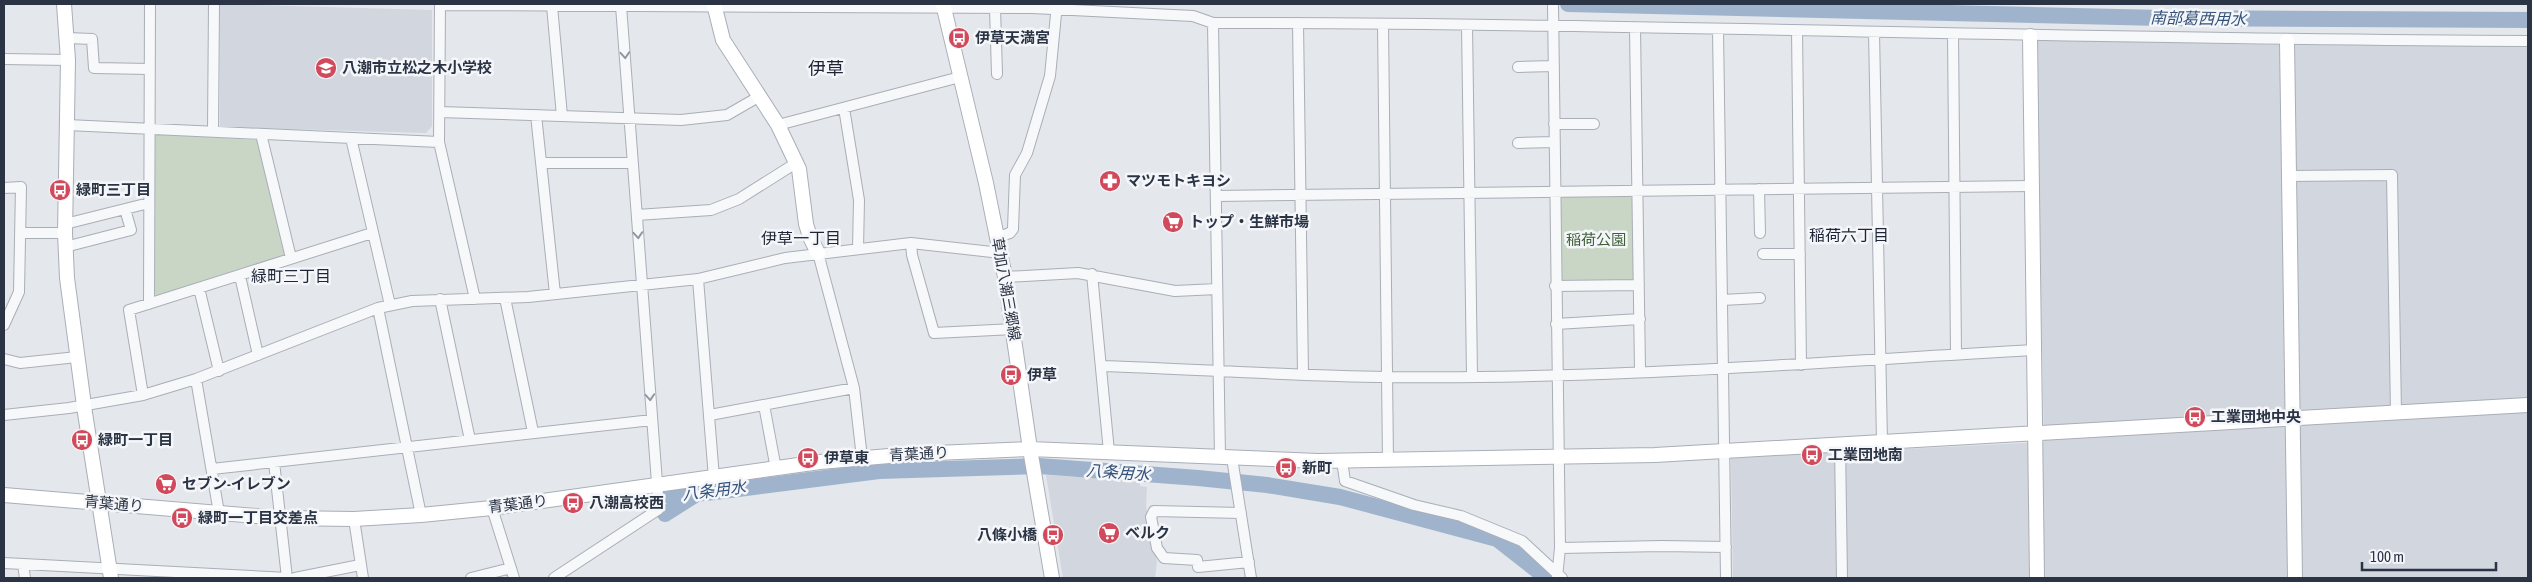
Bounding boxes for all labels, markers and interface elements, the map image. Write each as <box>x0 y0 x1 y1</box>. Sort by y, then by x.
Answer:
water label: 南部葛西用水 <box>2150 8 2248 28</box>
bus stop icon: 伊草天満宮 <box>947 26 971 50</box>
place label: 伊草天満宮 <box>975 29 1050 46</box>
one-way arrow <box>619 51 630 59</box>
school or university icon: 八潮市立松之木小学校 <box>314 56 338 80</box>
district label: 伊草 <box>808 58 844 79</box>
place label: 八潮市立松之木小学校 <box>342 59 492 76</box>
pharmacy icon: マツモトキヨシ <box>1098 169 1122 193</box>
place label: マツモトキヨシ <box>1126 172 1231 189</box>
bus stop icon: 緑町三丁目 <box>48 178 72 202</box>
place label: 緑町三丁目 <box>76 181 151 198</box>
supermarket icon: トップ・生鮮市場 <box>1161 210 1185 234</box>
place label: トップ・生鮮市場 <box>1189 213 1309 230</box>
district label: 稲荷六丁目 <box>1809 226 1889 244</box>
district label: 伊草一丁目 <box>761 229 841 247</box>
one-way arrow <box>633 231 644 239</box>
park label: 稲荷公園 <box>1566 231 1626 248</box>
street label: 草加八潮三郷線 <box>989 236 1024 342</box>
district label: 緑町三丁目 <box>251 267 331 285</box>
bus stop icon: 伊草 <box>999 363 1023 387</box>
place label: 伊草 <box>1027 366 1057 383</box>
one-way arrow <box>645 393 656 401</box>
bus stop icon: 工業団地中央 <box>2183 405 2207 429</box>
place label: 工業団地中央 <box>2211 408 2301 425</box>
bus stop icon: 緑町一丁目 <box>70 428 94 452</box>
place label: 緑町一丁目 <box>98 431 173 448</box>
street label: 青葉通り <box>889 443 949 464</box>
bus stop icon: 工業団地南 <box>1800 443 1824 467</box>
bus stop icon: 伊草東 <box>796 446 820 470</box>
place label: 工業団地南 <box>1828 446 1903 463</box>
place label: 伊草東 <box>824 449 869 466</box>
bus stop icon: 新町 <box>1274 456 1298 480</box>
place label: 新町 <box>1302 459 1332 476</box>
water label: 八条用水 <box>1085 461 1153 483</box>
supermarket icon: セブン-イレブン <box>154 472 178 496</box>
place label: セブン-イレブン <box>182 475 291 492</box>
water label: 八条用水 <box>681 477 749 503</box>
street label: 青葉通り <box>487 491 549 516</box>
bus stop icon: 八潮高校西 <box>561 491 585 515</box>
street label: 青葉通り <box>83 492 145 515</box>
place label: 八潮高校西 <box>589 494 664 511</box>
bus stop icon: 緑町一丁目交差点 <box>170 506 194 530</box>
place label: 緑町一丁目交差点 <box>198 509 318 526</box>
supermarket icon: ベルク <box>1097 521 1121 545</box>
bus stop icon: 八條小橋 <box>1041 523 1065 547</box>
place label: ベルク <box>1125 524 1170 541</box>
place label: 八條小橋 <box>977 526 1038 543</box>
scale bar <box>2362 540 2496 572</box>
text: 100 m <box>2370 548 2404 565</box>

